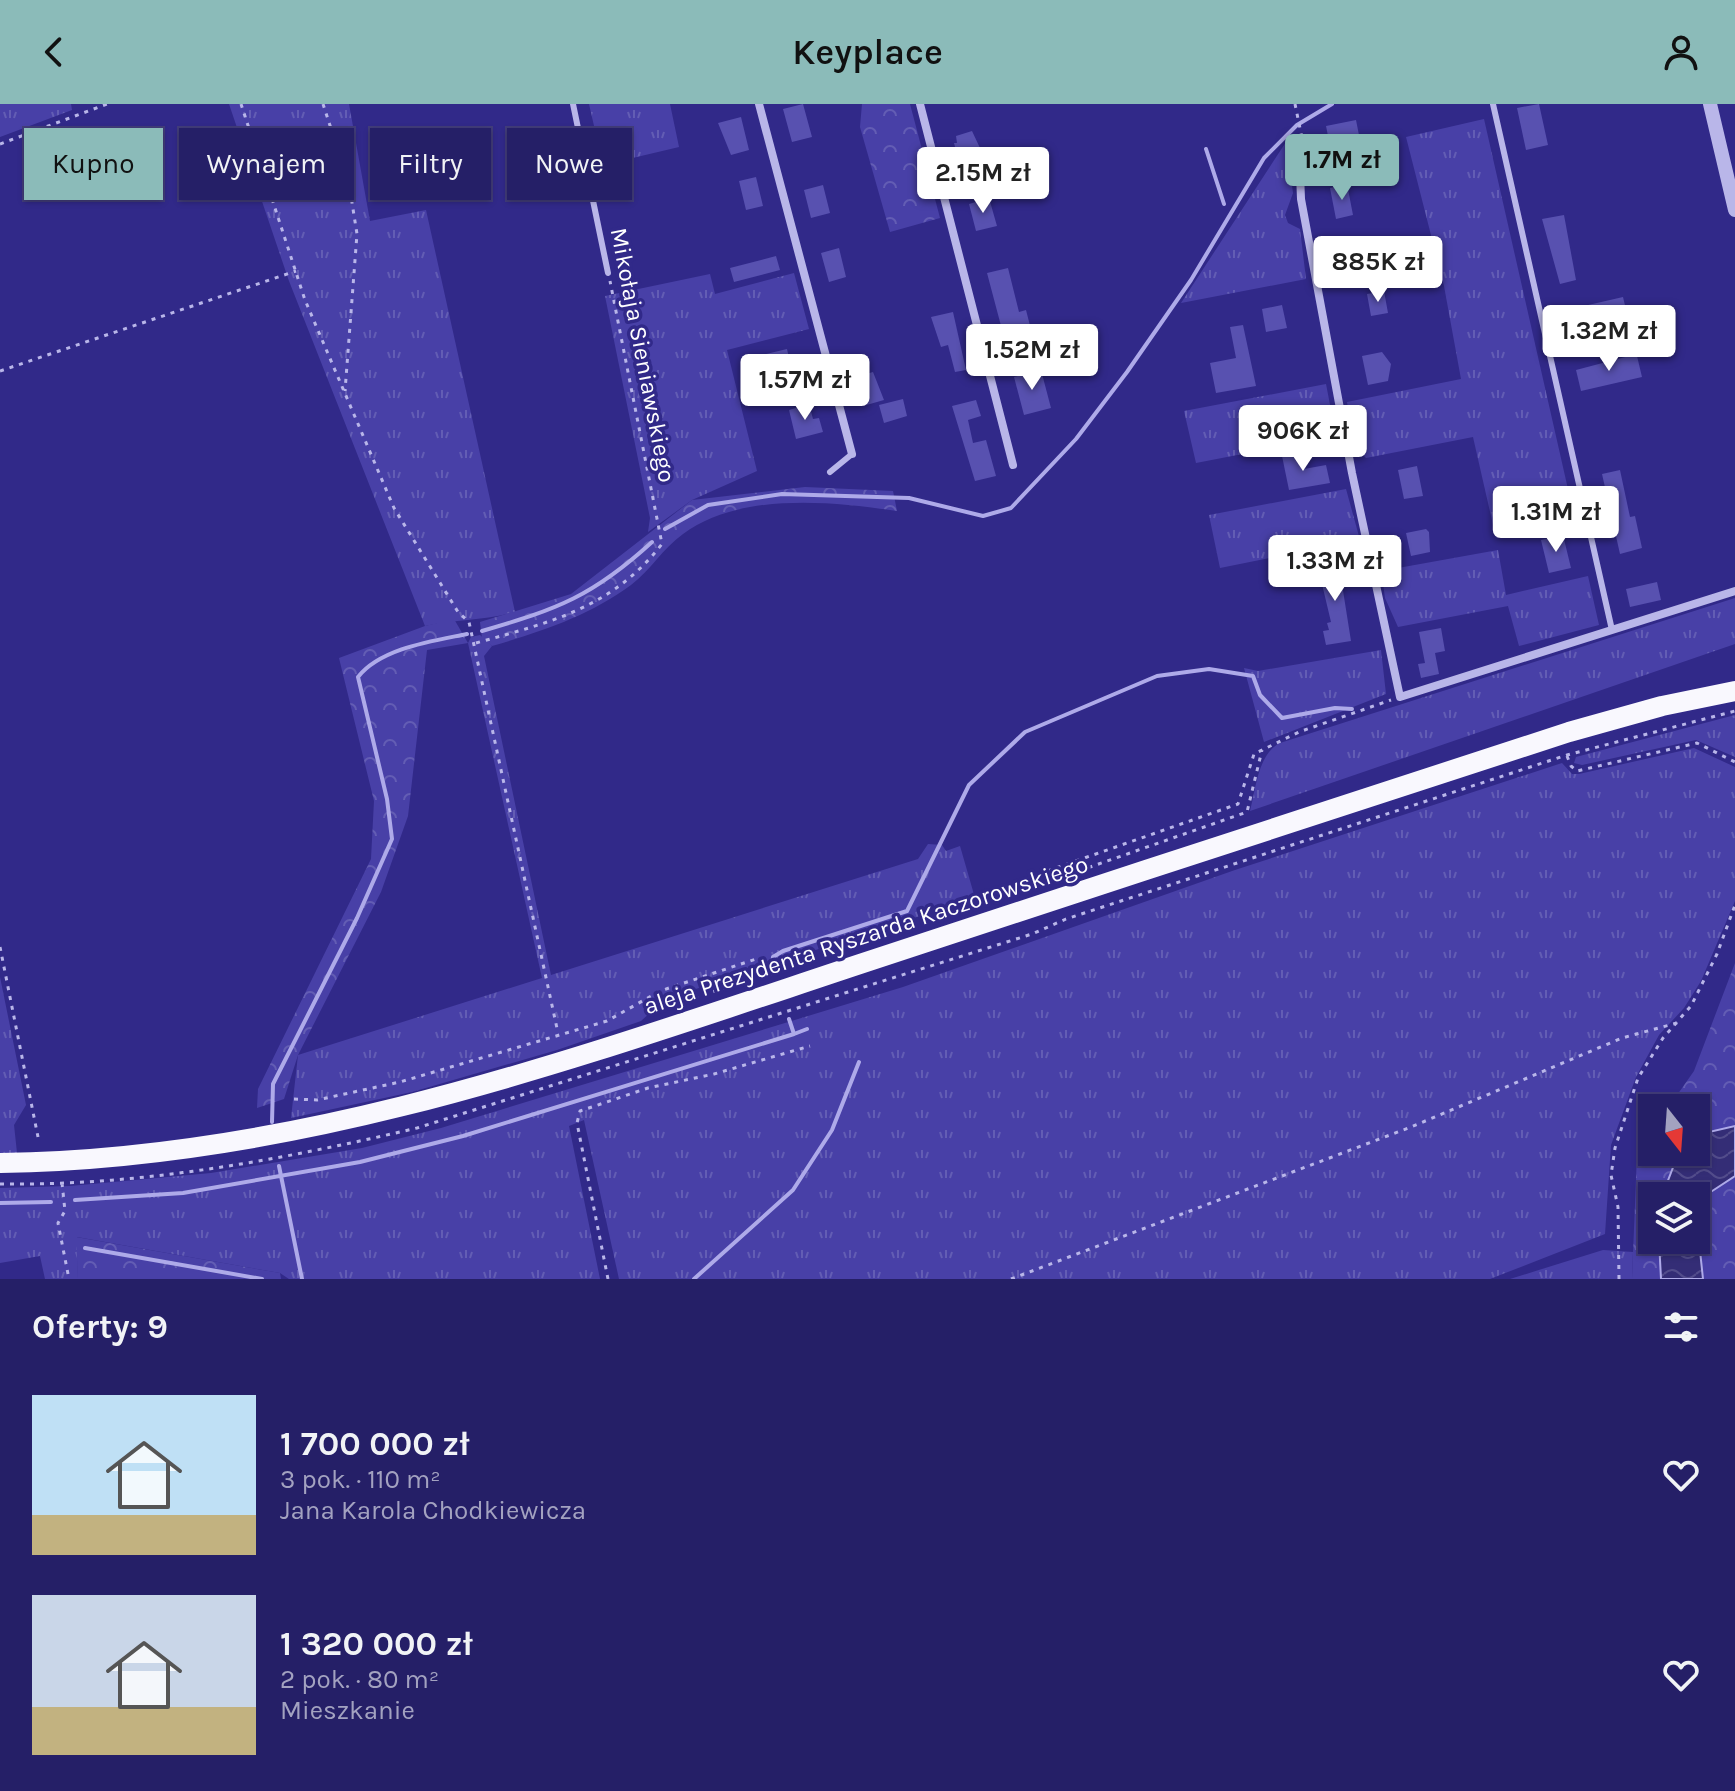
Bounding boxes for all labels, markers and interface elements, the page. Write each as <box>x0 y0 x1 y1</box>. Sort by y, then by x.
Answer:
icon: back <box>32 30 76 74</box>
icon: person <box>1659 30 1703 74</box>
text: Keyplace <box>792 31 943 73</box>
chip: Kupno <box>24 128 163 200</box>
chip: Wynajem <box>179 128 354 200</box>
chip: Filtry <box>370 128 491 200</box>
chip: Nowe <box>507 128 632 200</box>
pin: 1.7M zł <box>1268 134 1416 202</box>
text: 1.7M zł <box>1303 144 1381 175</box>
pin: 2.15M zł <box>900 147 1066 215</box>
text: 2.15M zł <box>935 157 1031 188</box>
street label: Mikołaja Sieniawskiego <box>605 225 681 485</box>
pin: 885K zł <box>1304 236 1452 304</box>
text: 885K zł <box>1331 246 1425 277</box>
pin: 1.32M zł <box>1526 305 1692 373</box>
text: 1.32M zł <box>1561 315 1657 346</box>
pin: 1.52M zł <box>949 324 1115 392</box>
text: 1.52M zł <box>984 334 1080 365</box>
pin: 1.57M zł <box>722 354 888 422</box>
text: 1.57M zł <box>758 364 852 395</box>
pin: 906K zł <box>1229 405 1377 473</box>
text: 906K zł <box>1257 415 1349 446</box>
pin: 1.31M zł <box>1473 486 1639 554</box>
text: 1.31M zł <box>1511 496 1601 527</box>
pin: 1.33M zł <box>1252 535 1418 603</box>
text: 1.33M zł <box>1286 545 1384 576</box>
street label: aleja Prezydenta Ryszarda Kaczorowskiego <box>640 850 1092 1020</box>
north arrow <box>1638 1094 1710 1166</box>
map controls <box>1638 1094 1710 1254</box>
button: layers <box>1638 1182 1710 1254</box>
icon: filters <box>1659 1305 1703 1349</box>
text: Oferty: 9 <box>32 1307 168 1347</box>
text: 1 700 000 zł <box>280 1424 470 1464</box>
icon: home <box>96 1427 192 1523</box>
icon: heart <box>1659 1453 1703 1497</box>
text: 3 pok. · 110 m² <box>280 1464 441 1495</box>
text: Jana Karola Chodkiewicza <box>280 1495 586 1526</box>
text: 1 320 000 zł <box>280 1624 473 1664</box>
icon: home <box>96 1627 192 1723</box>
icon: heart <box>1659 1653 1703 1697</box>
text: 2 pok. · 80 m² <box>280 1664 439 1695</box>
text: Mieszkanie <box>280 1695 415 1726</box>

